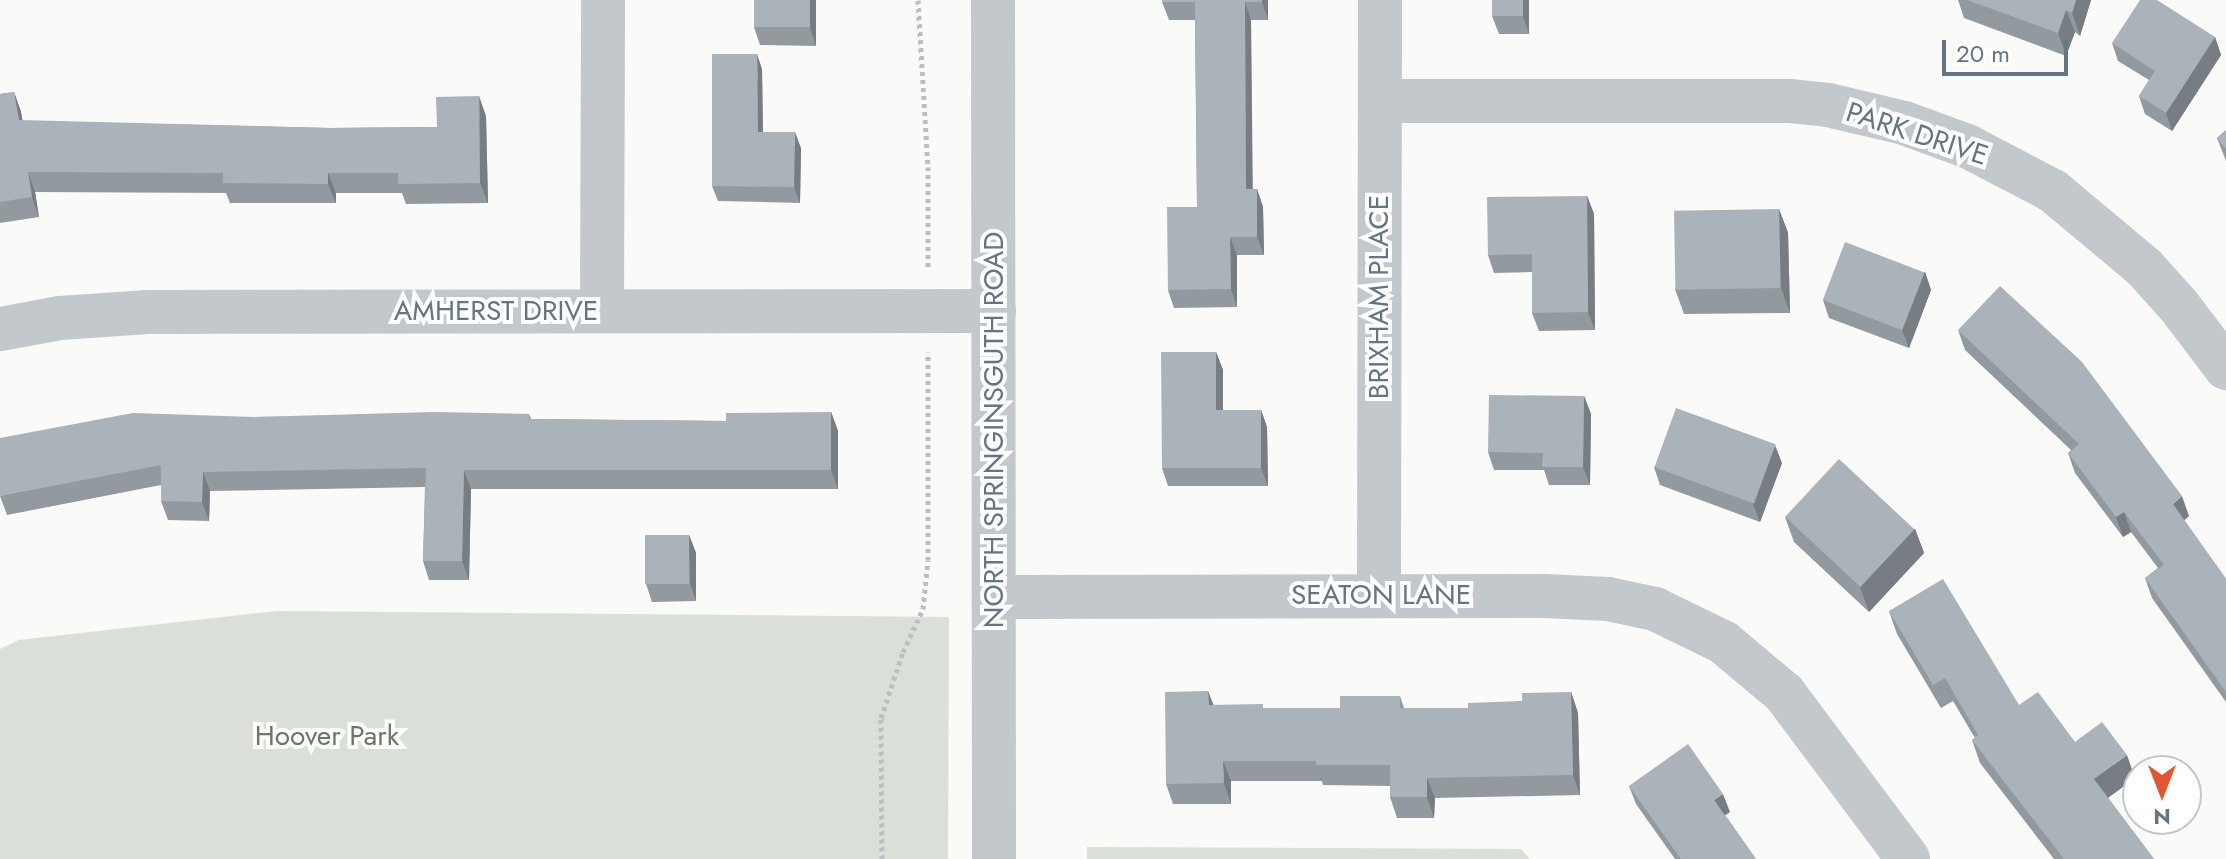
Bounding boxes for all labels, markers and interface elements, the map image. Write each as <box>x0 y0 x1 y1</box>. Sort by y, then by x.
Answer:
scale bar <box>1946 24 2072 74</box>
text: 20 m <box>1956 36 2010 71</box>
street label: PARK DRIVE <box>1842 95 1992 173</box>
street label: BRIXHAM PLACE <box>1362 195 1396 399</box>
street label: NORTH SPRINGINSGUTH ROAD <box>977 232 1011 628</box>
street label: AMHERST DRIVE <box>394 294 598 328</box>
street label: SEATON LANE <box>1291 578 1471 612</box>
park label: Hoover Park <box>255 719 399 753</box>
north arrow <box>2122 755 2202 835</box>
text: N <box>2153 801 2171 833</box>

